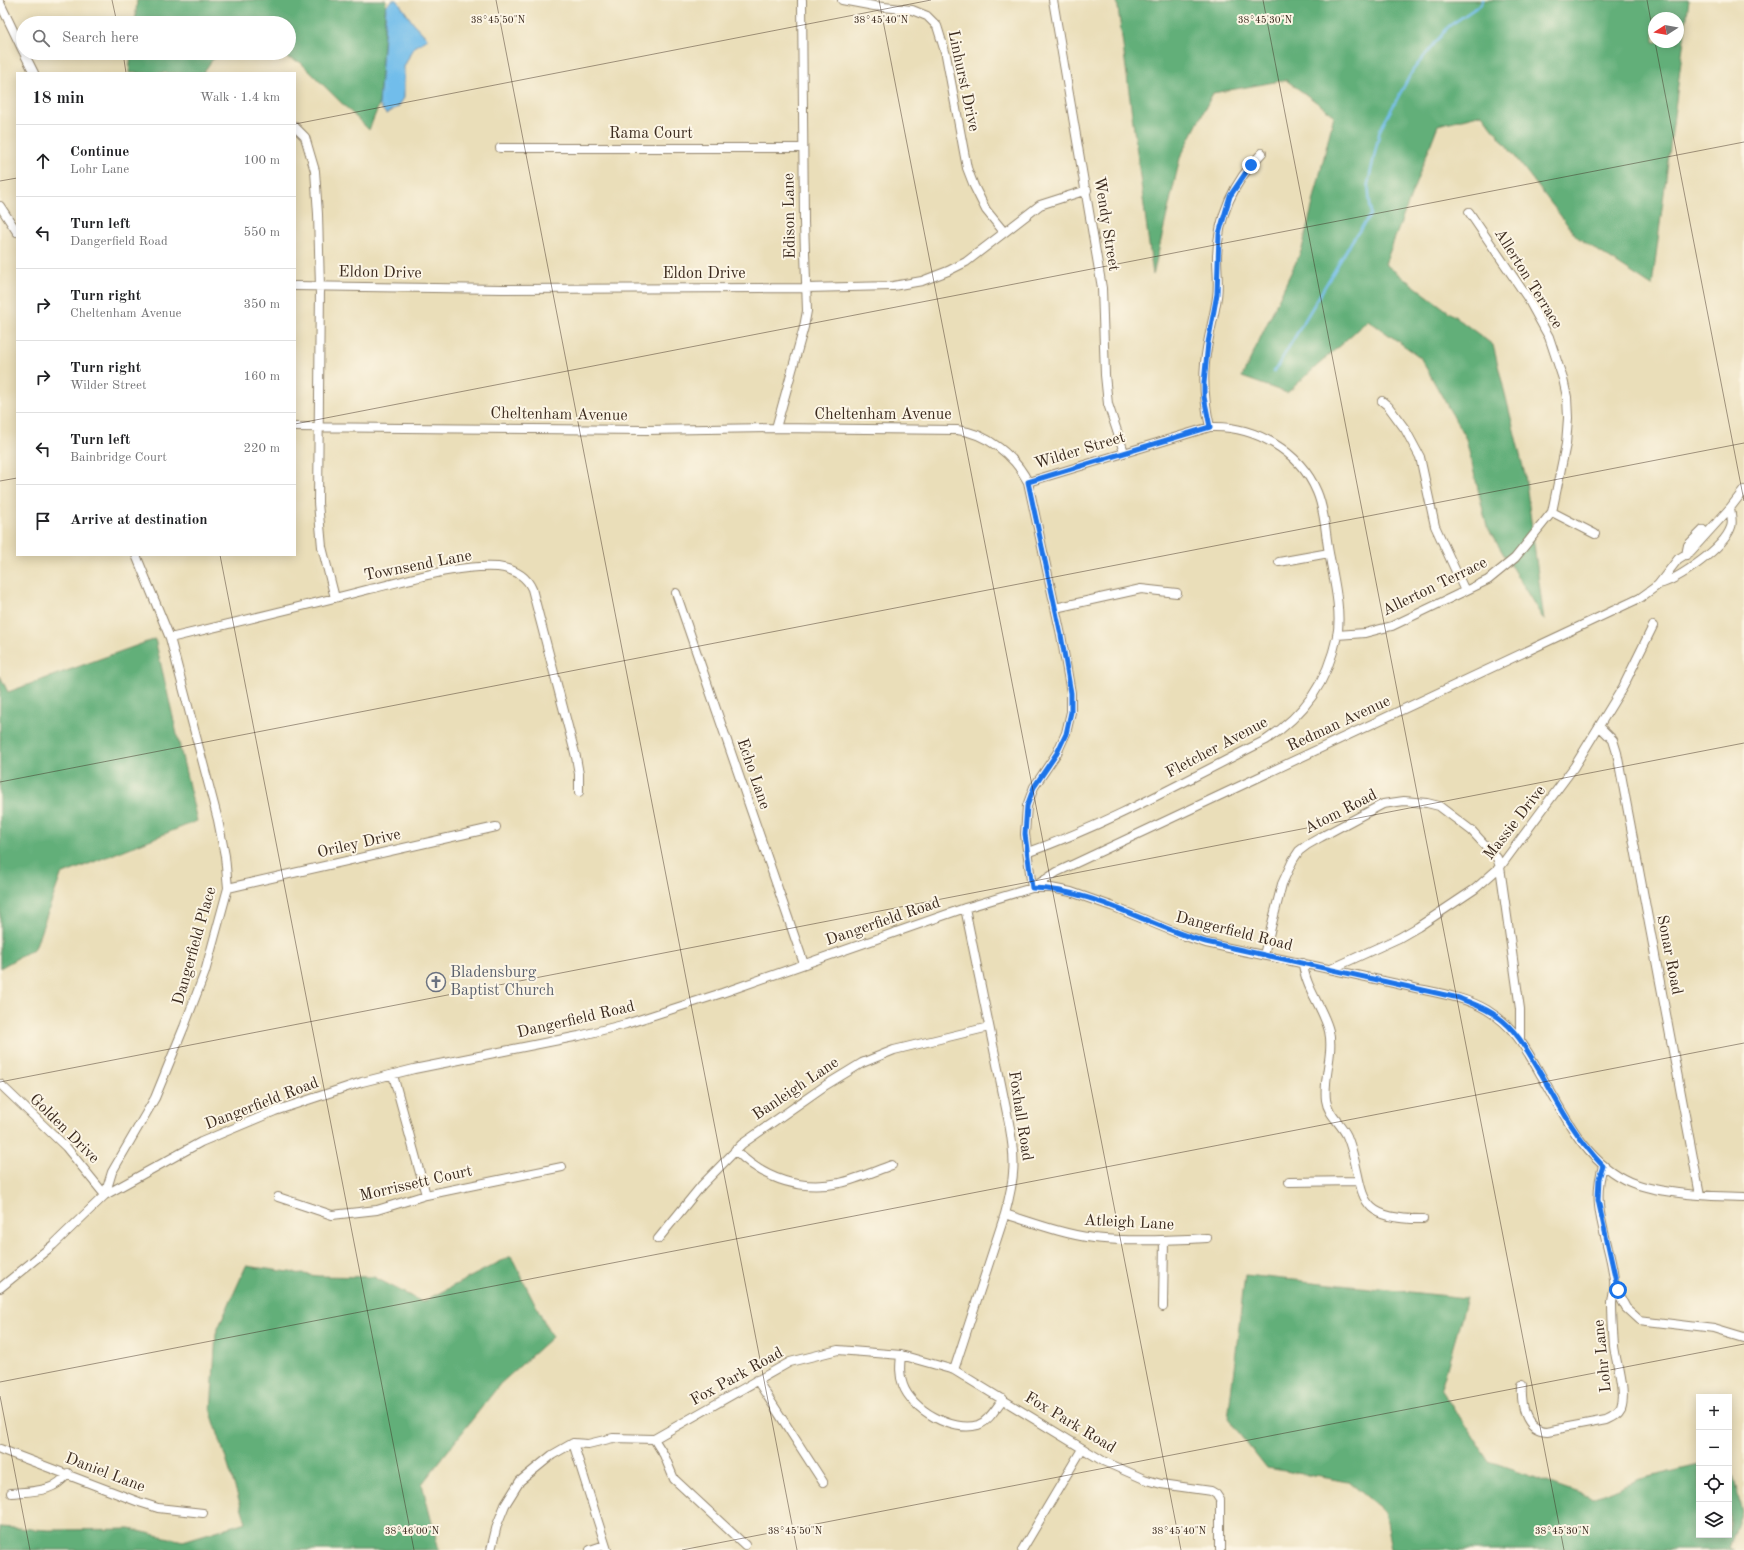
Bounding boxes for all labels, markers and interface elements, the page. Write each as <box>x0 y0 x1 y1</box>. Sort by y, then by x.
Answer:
north arrow <box>1648 12 1684 48</box>
text: 38°45'50"N <box>471 15 526 25</box>
text: 38°45'40"N <box>854 15 909 25</box>
text: 38°45'30"N <box>1238 15 1293 25</box>
search box <box>16 16 296 60</box>
icon: search <box>30 27 52 49</box>
street label: Linhurst Drive <box>944 29 982 133</box>
text: Search here <box>62 31 139 46</box>
text: 18 min <box>32 90 85 107</box>
text: Walk · 1.4 km <box>200 91 280 104</box>
street label: Rama Court <box>609 126 693 142</box>
text: Continue <box>70 145 129 160</box>
icon: ahead <box>32 150 54 172</box>
text: 100 m <box>243 154 280 167</box>
route end <box>1242 156 1260 174</box>
text: Lohr Lane <box>70 163 129 176</box>
street label: Edison Lane <box>781 173 799 259</box>
street label: Wendy Street <box>1091 176 1121 273</box>
text: Turn left <box>70 217 130 232</box>
icon: left <box>32 222 54 244</box>
text: 550 m <box>243 226 280 239</box>
street label: Allerton Terrace <box>1491 226 1565 332</box>
text: Dangerfield Road <box>70 235 168 248</box>
street label: Eldon Drive <box>338 264 422 282</box>
street label: Eldon Drive <box>662 266 746 282</box>
text: Turn right <box>70 289 141 304</box>
icon: right <box>32 294 54 316</box>
text: 350 m <box>243 298 280 311</box>
text: Cheltenham Avenue <box>70 307 182 320</box>
text: Turn right <box>70 361 141 376</box>
icon: right <box>32 366 54 388</box>
text: 160 m <box>243 370 280 383</box>
text: Wilder Street <box>70 379 147 392</box>
street label: Cheltenham Avenue <box>490 406 628 424</box>
street label: Cheltenham Avenue <box>814 407 952 423</box>
street label: Wilder Street <box>1033 429 1128 472</box>
text: Turn left <box>70 433 130 448</box>
icon: left <box>32 438 54 460</box>
text: 220 m <box>243 442 280 455</box>
text: Bainbridge Court <box>70 451 167 464</box>
icon: arrive <box>32 510 54 532</box>
text: Arrive at destination <box>70 513 208 528</box>
street label: Townsend Lane <box>363 548 473 584</box>
street label: Allerton Terrace <box>1380 555 1490 619</box>
street label: Redman Avenue <box>1285 693 1393 755</box>
street label: Fletcher Avenue <box>1163 714 1271 782</box>
street label: Echo Lane <box>733 737 773 811</box>
street label: Massie Drive <box>1481 783 1549 863</box>
street label: Atom Road <box>1302 787 1380 837</box>
street label: Oriley Drive <box>316 827 402 861</box>
street label: Dangerfield Place <box>170 885 220 1007</box>
street label: Dangerfield Road <box>824 895 942 949</box>
street label: Dangerfield Road <box>1174 910 1294 954</box>
street label: Sonar Road <box>1653 914 1685 996</box>
place label: Bladensburg Baptist Church <box>450 965 555 999</box>
church icon: Bladensburg Baptist Church <box>425 971 447 993</box>
street label: Dangerfield Road <box>516 999 636 1041</box>
street label: Banleigh Lane <box>750 1054 842 1124</box>
street label: Foxhall Road <box>1005 1070 1035 1162</box>
street label: Dangerfield Road <box>203 1075 321 1133</box>
street label: Golden Drive <box>26 1091 102 1167</box>
street label: Morrissett Court <box>358 1163 474 1205</box>
street label: Atleigh Lane <box>1084 1213 1174 1233</box>
route start <box>1609 1281 1627 1299</box>
street label: Lohr Lane <box>1591 1319 1615 1393</box>
street label: Fox Park Road <box>688 1345 786 1409</box>
street label: Fox Park Road <box>1022 1390 1118 1456</box>
map controls <box>1696 1394 1732 1538</box>
button: + <box>1696 1394 1732 1430</box>
button: − <box>1696 1430 1732 1466</box>
street label: Daniel Lane <box>63 1450 147 1496</box>
button: locate <box>1696 1466 1732 1502</box>
button: layers <box>1696 1502 1732 1538</box>
text: 38°46'00"N <box>385 1526 440 1536</box>
text: 38°45'50"N <box>768 1526 823 1536</box>
text: 38°45'40"N <box>1152 1526 1207 1536</box>
text: 38°45'30"N <box>1535 1526 1590 1536</box>

